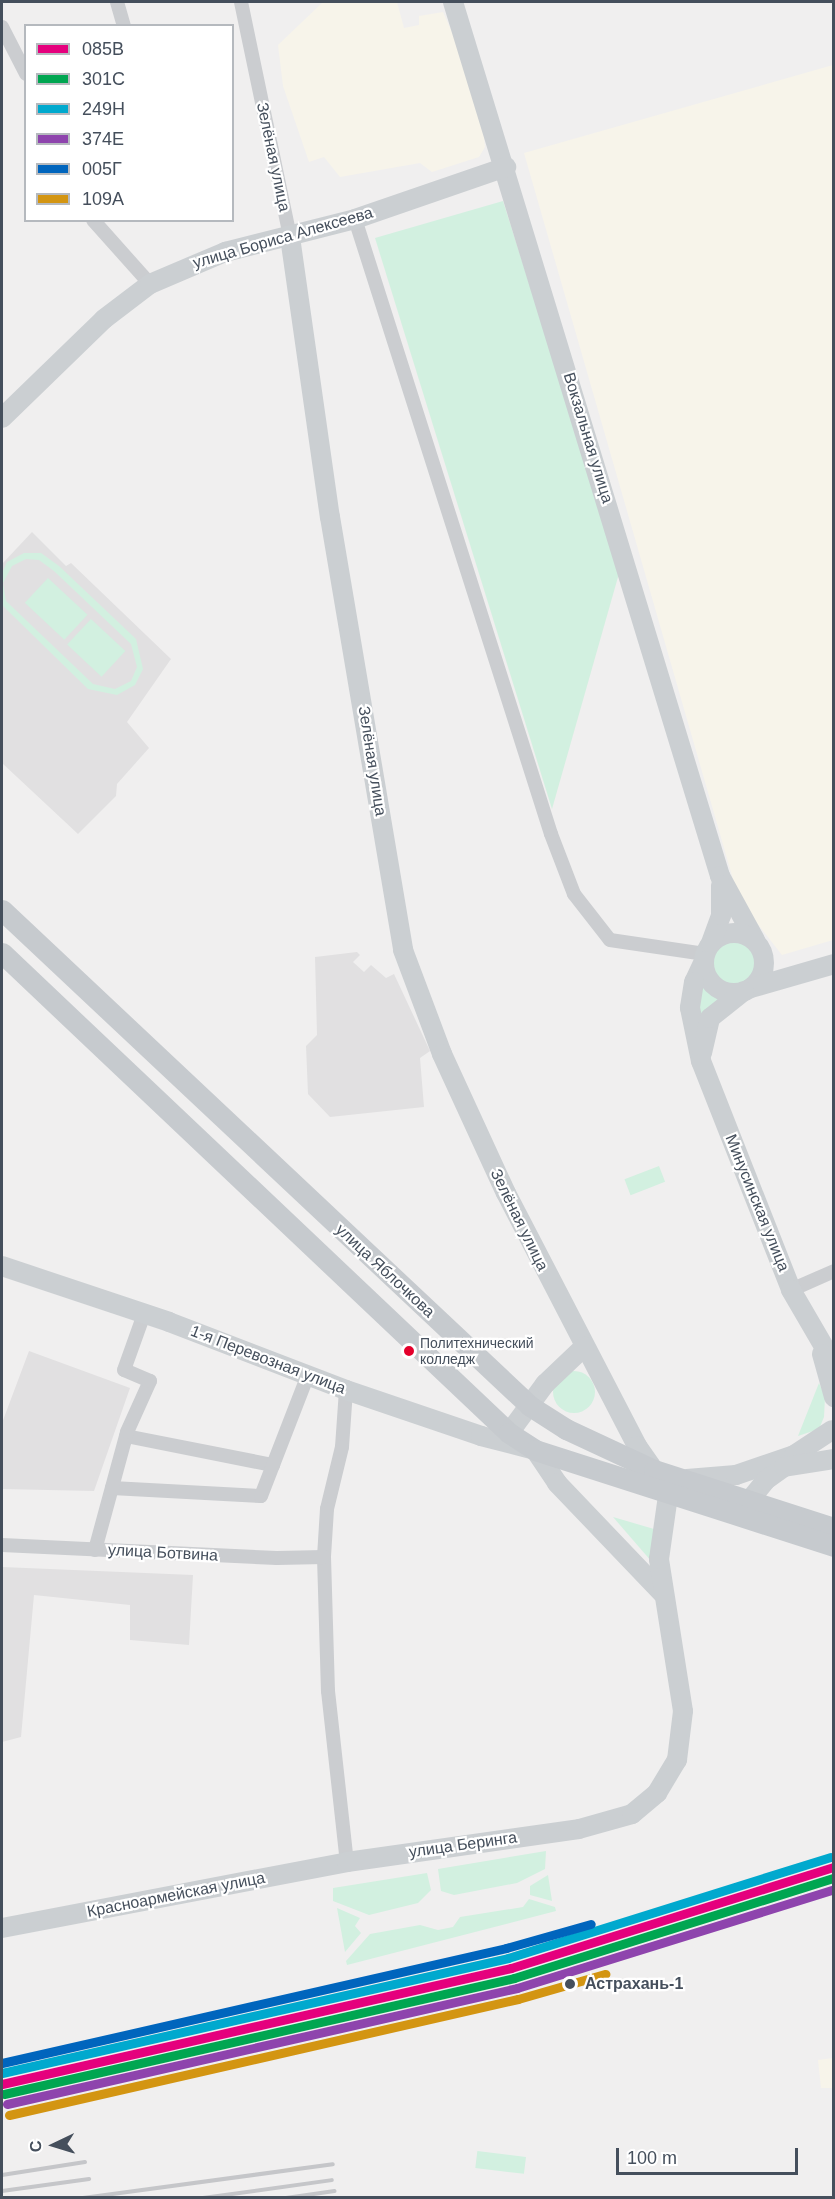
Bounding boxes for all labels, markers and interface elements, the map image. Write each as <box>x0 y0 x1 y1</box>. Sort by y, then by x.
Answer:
legend <box>24 24 234 222</box>
text: 085В <box>82 39 124 59</box>
text: 301С <box>82 69 125 89</box>
text: 249Н <box>82 99 125 119</box>
street label: Зелёная улица <box>252 101 294 213</box>
text: 374Е <box>82 129 124 149</box>
text: 005Г <box>82 159 122 179</box>
text: 109А <box>82 189 124 209</box>
street label: улица Бориса Алексеева <box>191 203 375 273</box>
street label: Вокзальная улица <box>559 370 617 506</box>
street label: Зелёная улица <box>354 705 390 817</box>
street label: Минусинская улица <box>721 1132 793 1274</box>
street label: Зелёная улица <box>486 1166 552 1274</box>
street label: улица Яблочкова <box>332 1220 438 1322</box>
street label: 1-я Перевозная улица <box>188 1322 348 1398</box>
place label: Политехнический колледж <box>420 1335 534 1368</box>
marker: Политехнический колледж <box>403 1345 415 1357</box>
street label: улица Ботвина <box>108 1541 218 1565</box>
street label: улица Беринга <box>408 1828 518 1862</box>
street label: Красноармейская улица <box>85 1868 267 1922</box>
marker: Астрахань-1 <box>560 1974 580 1994</box>
place label: Астрахань-1 <box>585 1974 683 1994</box>
north arrow <box>24 2115 84 2175</box>
scale bar <box>619 2136 800 2174</box>
text: С <box>27 2140 44 2153</box>
text: 100 m <box>627 2148 677 2168</box>

